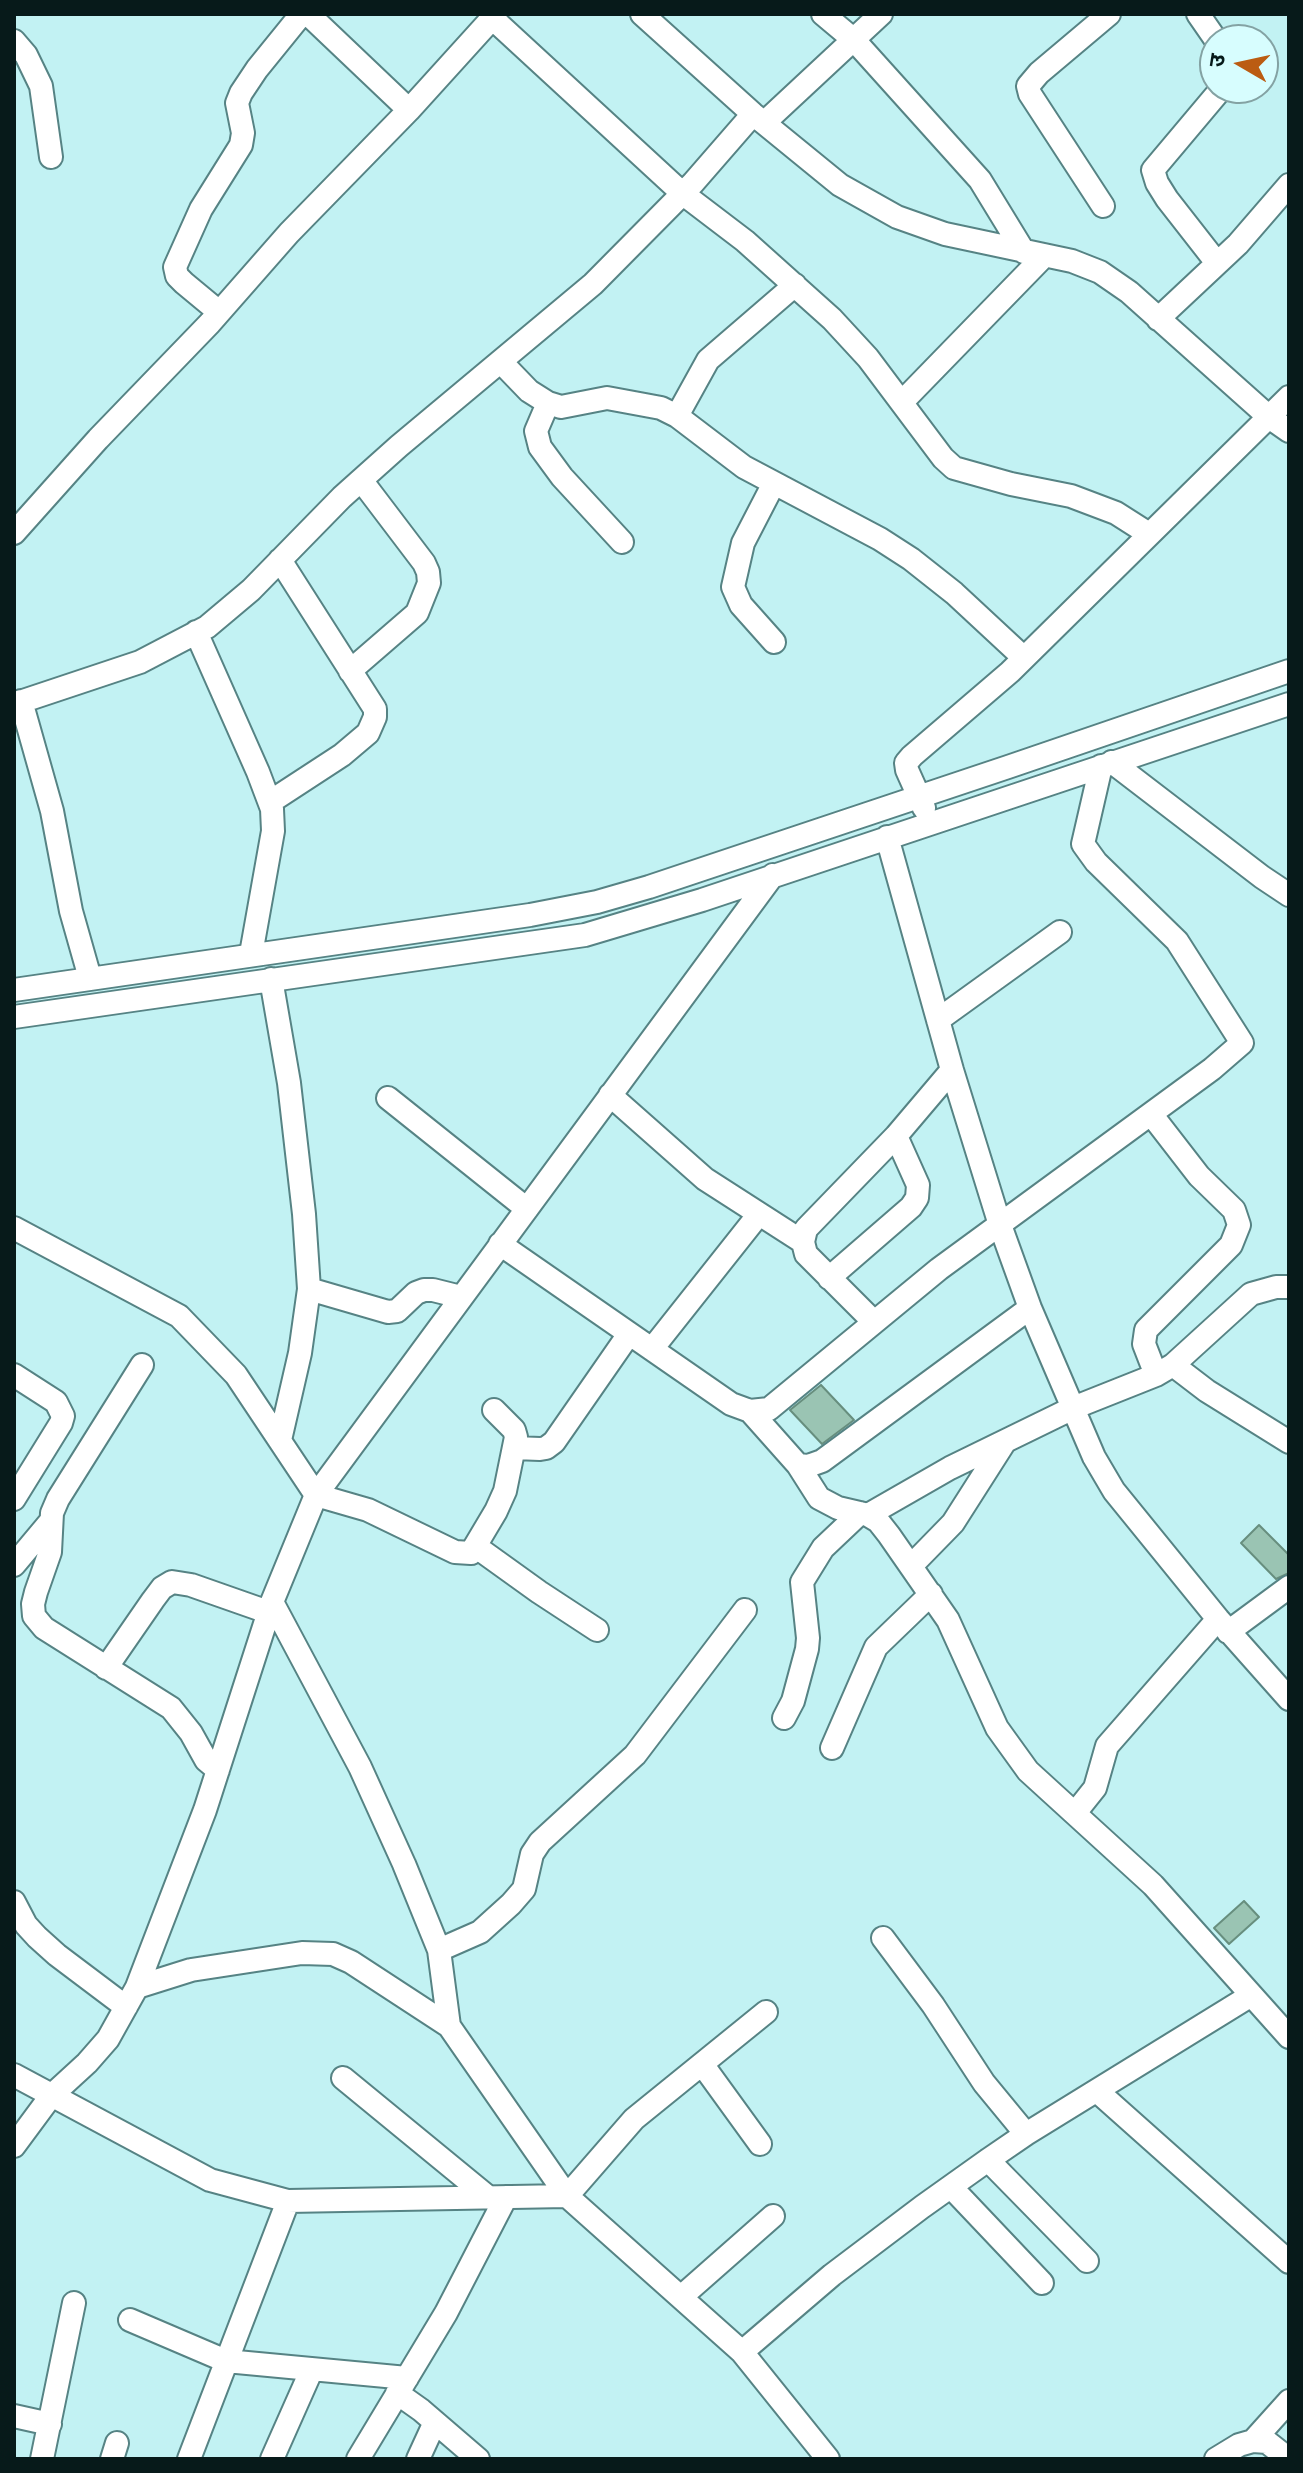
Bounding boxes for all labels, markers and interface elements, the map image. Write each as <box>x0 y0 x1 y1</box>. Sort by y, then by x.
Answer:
north arrow <box>1199 24 1279 104</box>
text: उ <box>1202 52 1231 69</box>

